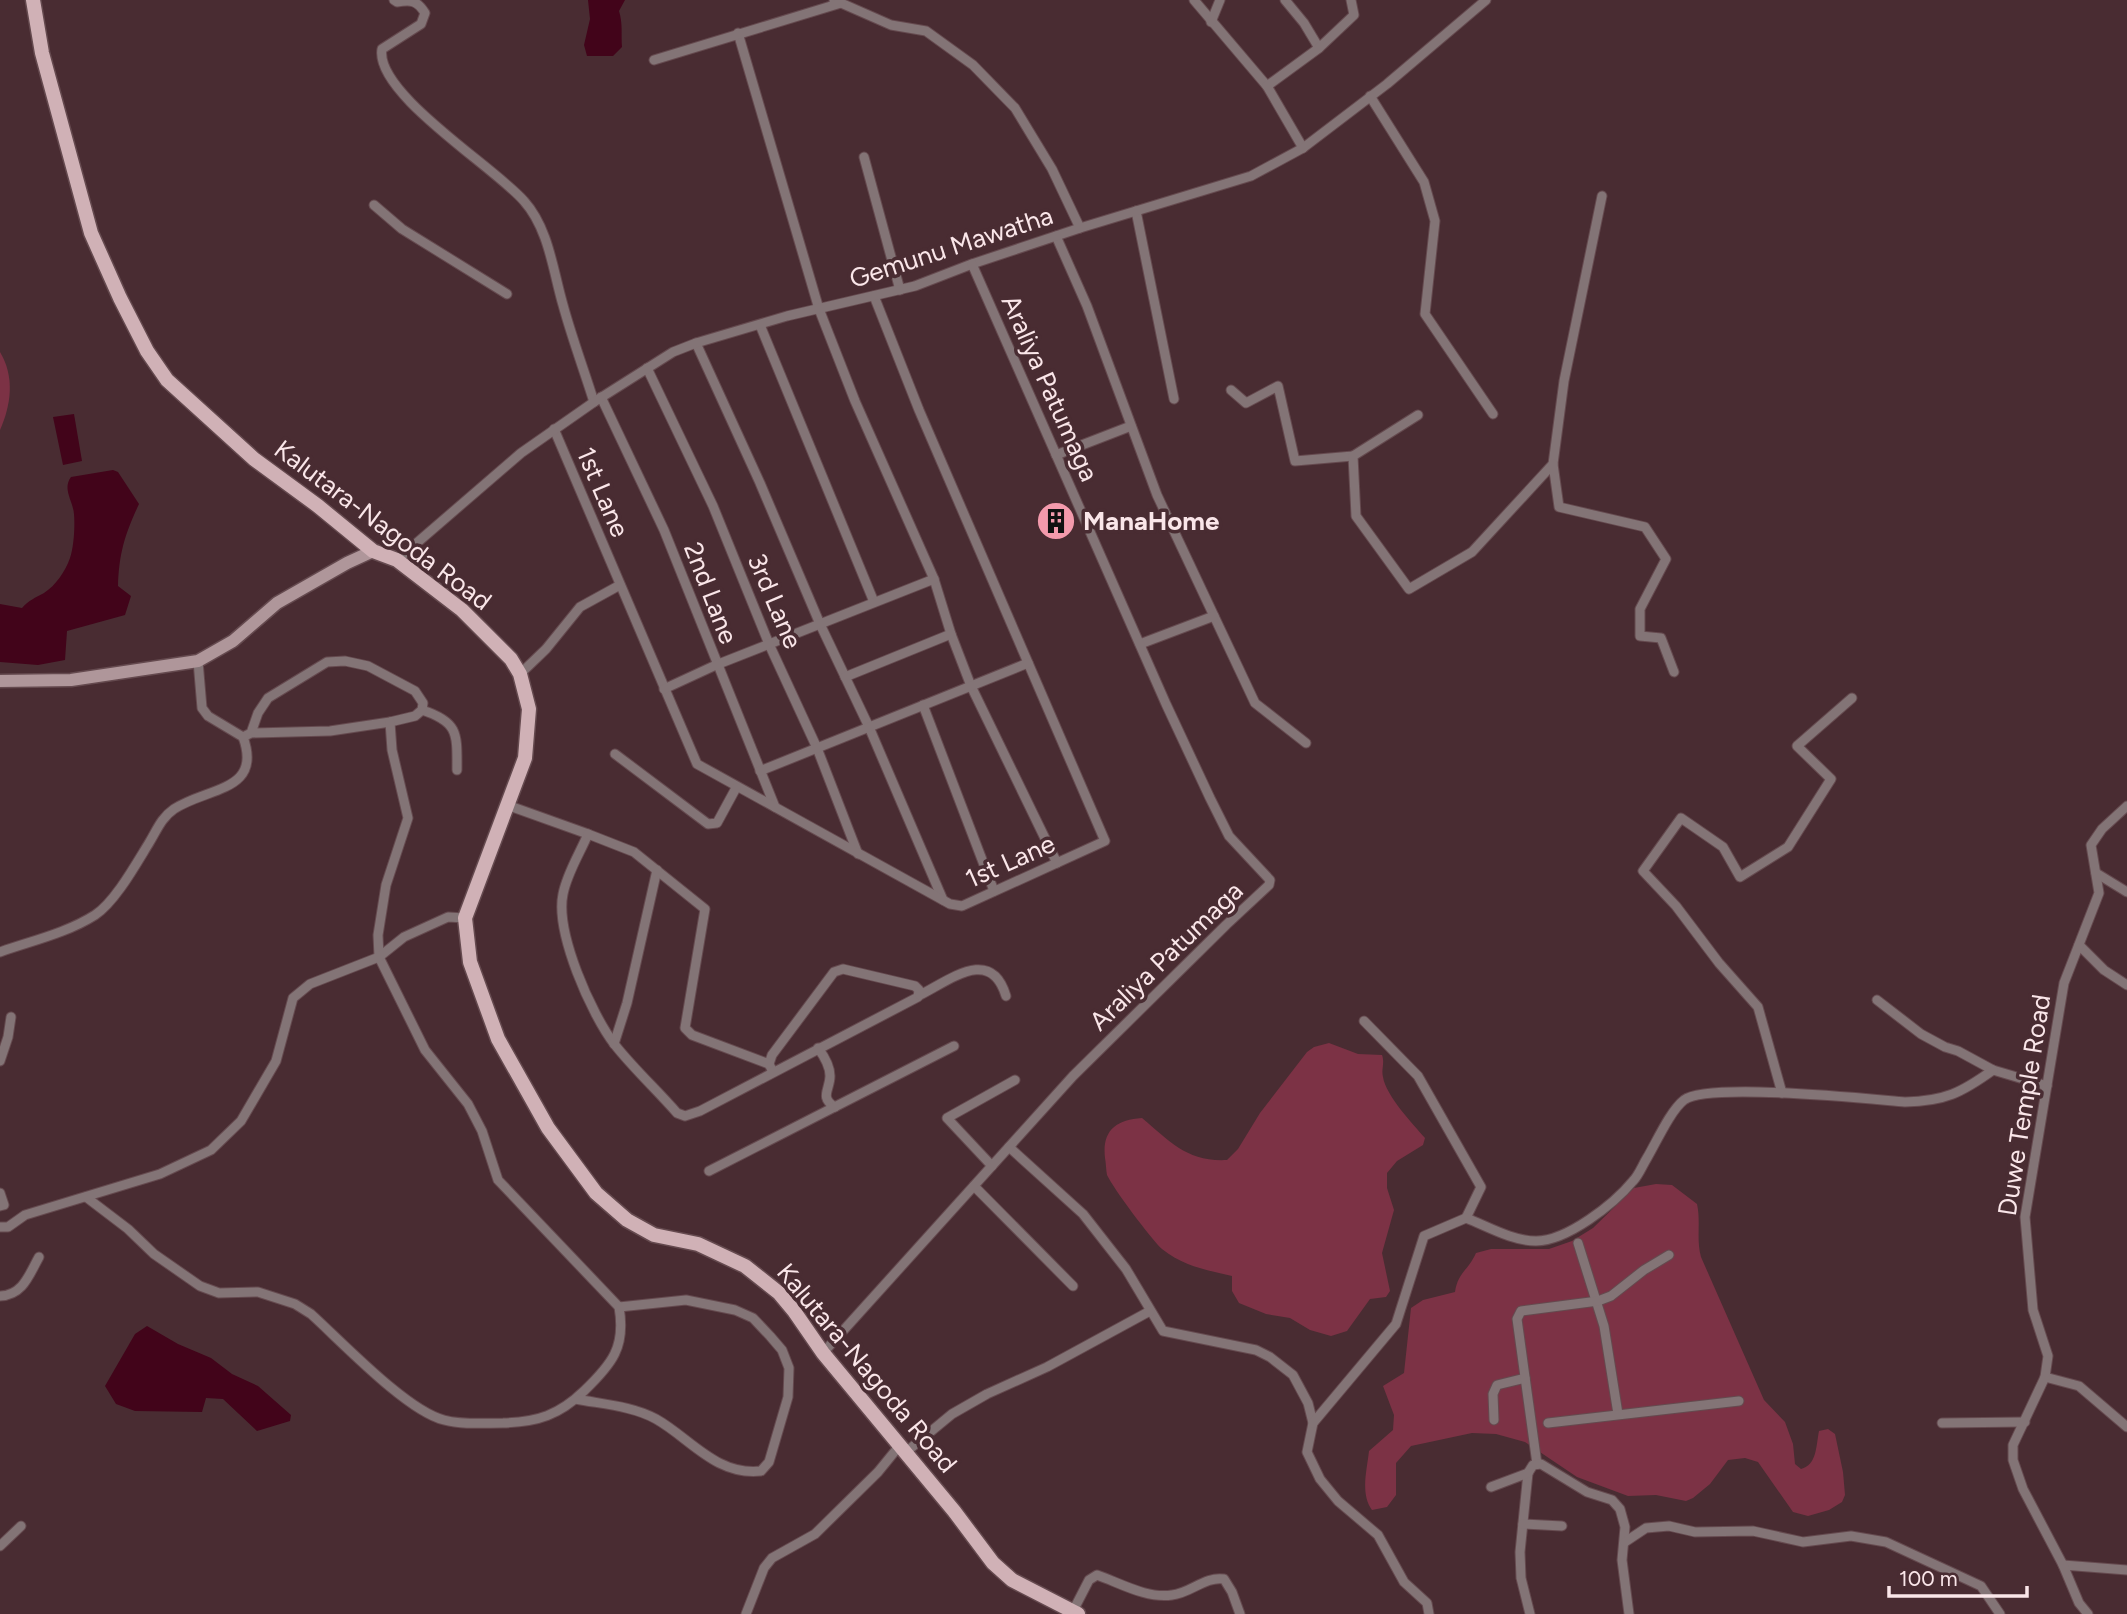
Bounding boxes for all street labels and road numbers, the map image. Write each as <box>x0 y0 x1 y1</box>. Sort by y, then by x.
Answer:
street label: Gemunu Mawatha <box>845 199 1057 295</box>
street label: Araliya Patumaga <box>995 290 1105 486</box>
street label: Kalutara-Nagoda Road <box>268 433 498 617</box>
street label: 1st Lane <box>570 442 636 542</box>
street label: 2nd Lane <box>677 538 745 648</box>
street label: 3rd Lane <box>741 549 809 653</box>
street label: 1st Lane <box>960 827 1060 895</box>
street label: Araliya Patumaga <box>1083 875 1249 1037</box>
street label: Duwe Temple Road <box>1991 992 2057 1218</box>
street label: Kalutara-Nagoda Road <box>770 1257 964 1479</box>

